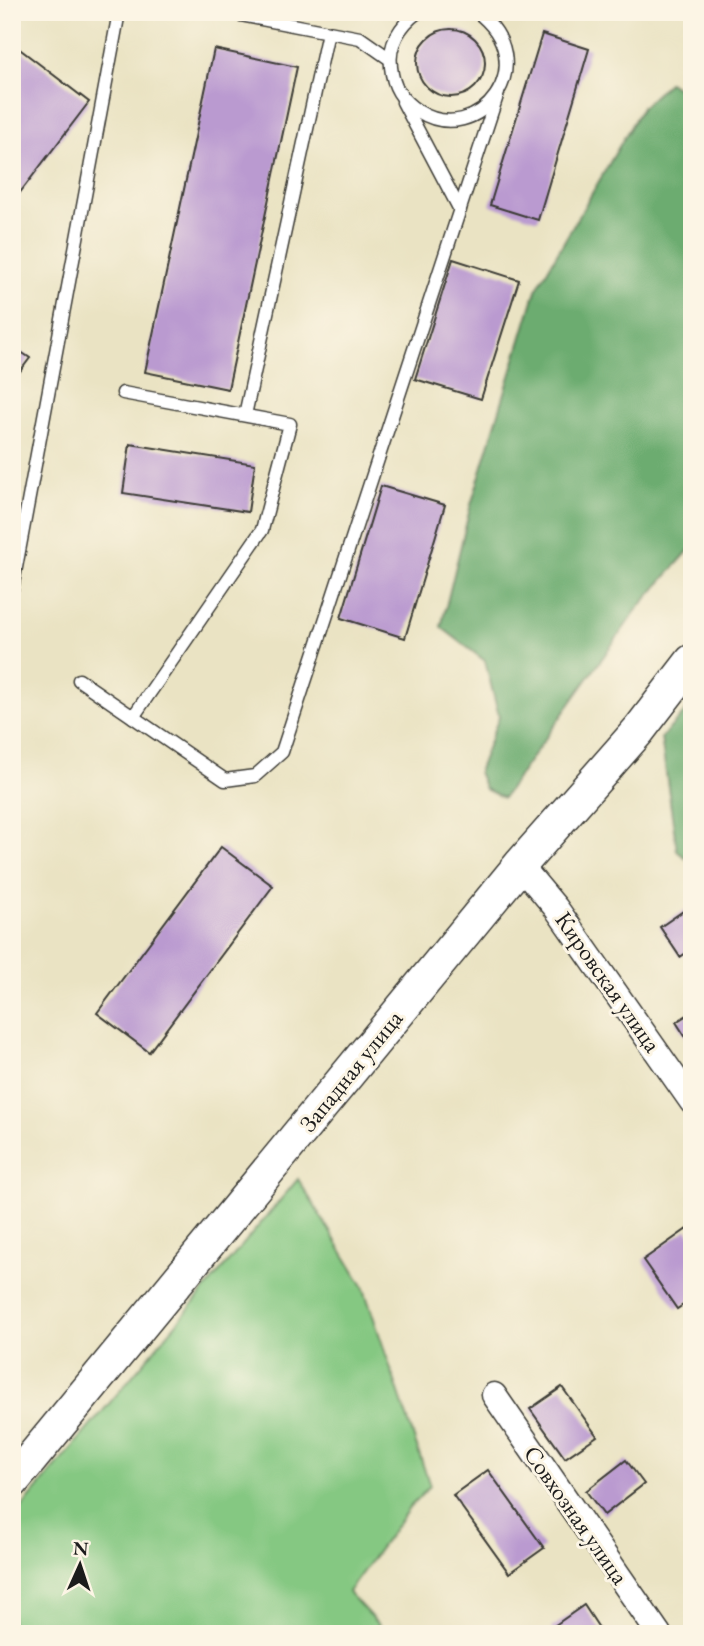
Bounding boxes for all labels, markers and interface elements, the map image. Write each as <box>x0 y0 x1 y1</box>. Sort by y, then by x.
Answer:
street label: Кировская улица <box>548 905 669 1058</box>
street label: Западная улица <box>292 1003 409 1138</box>
street label: Совхозная улица <box>517 1439 636 1591</box>
north arrow <box>46 1530 116 1600</box>
text: N <box>73 1536 90 1561</box>

